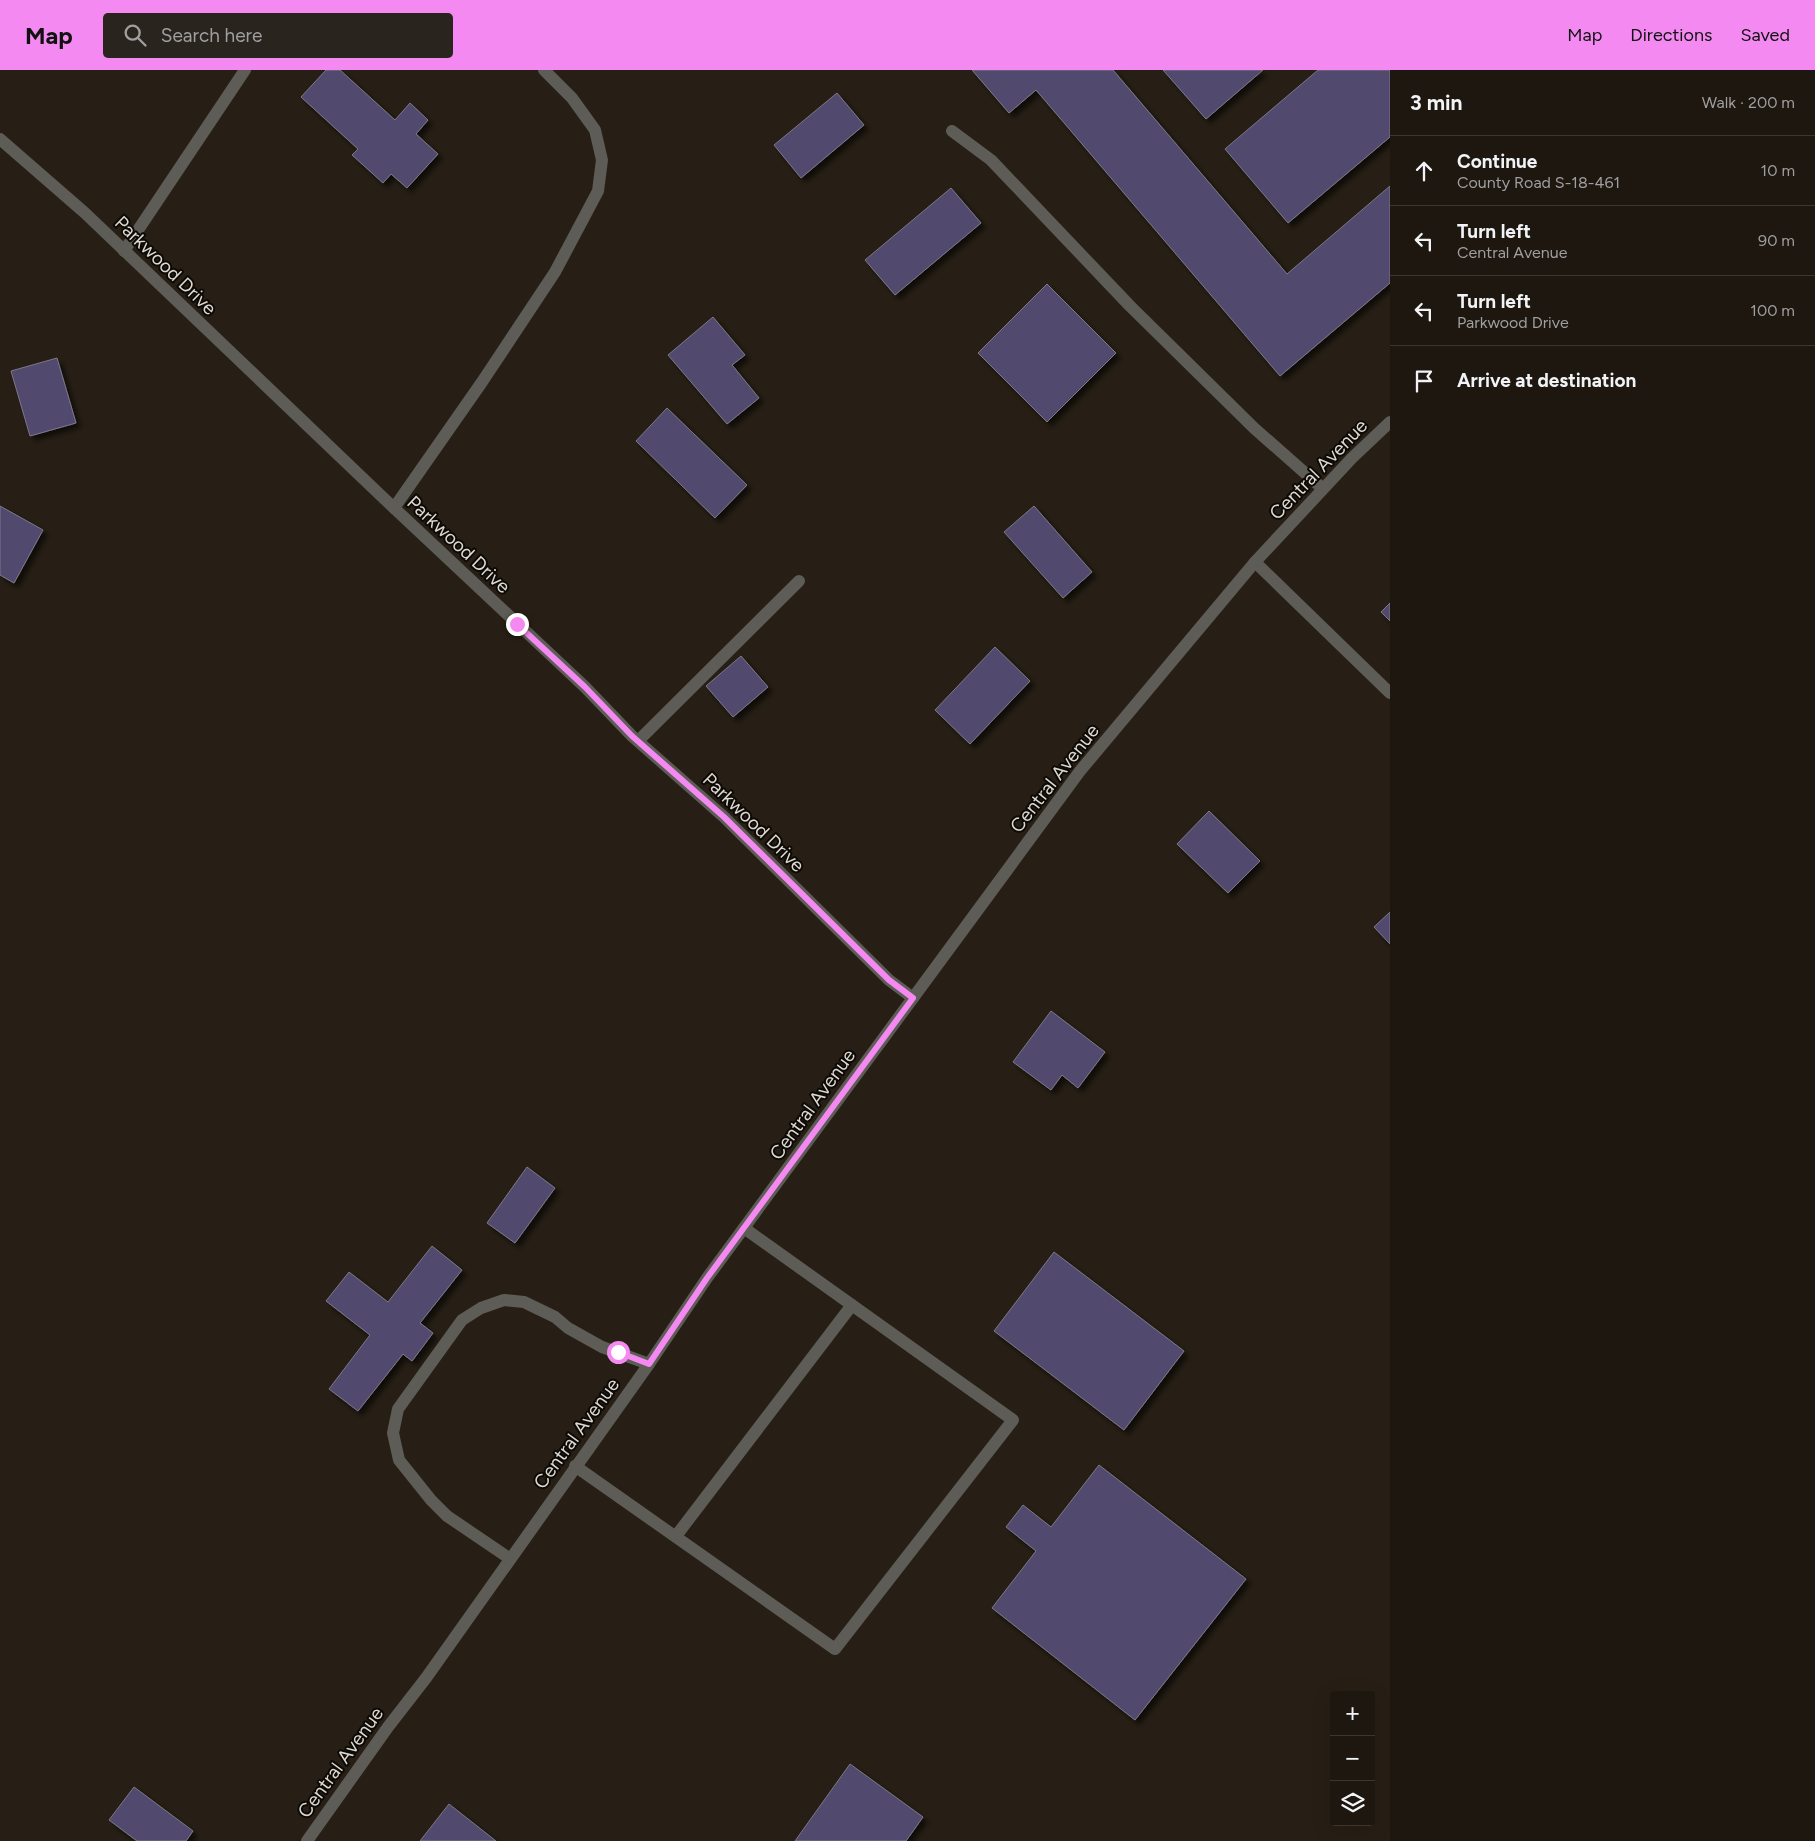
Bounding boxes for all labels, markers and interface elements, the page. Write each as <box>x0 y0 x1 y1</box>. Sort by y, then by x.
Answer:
search box <box>103 13 453 58</box>
text: Map <box>25 21 73 50</box>
icon: search <box>121 21 149 49</box>
text: Search here <box>161 24 262 47</box>
text: Map <box>1567 24 1602 46</box>
text: Directions <box>1630 24 1712 46</box>
text: Saved <box>1740 24 1790 46</box>
text: 3 min <box>1410 90 1462 115</box>
text: Walk · 200 m <box>1702 93 1795 112</box>
text: Continue <box>1457 150 1537 173</box>
icon: ahead <box>1410 157 1438 185</box>
text: 10 m <box>1761 161 1795 180</box>
text: County Road S-18-461 <box>1457 173 1620 192</box>
street label: Parkwood Drive <box>110 211 221 320</box>
text: Turn left <box>1457 220 1531 243</box>
icon: left <box>1410 227 1438 255</box>
text: 90 m <box>1758 231 1795 250</box>
text: Central Avenue <box>1457 243 1567 262</box>
text: Turn left <box>1457 290 1531 313</box>
icon: left <box>1410 297 1438 325</box>
text: 100 m <box>1750 301 1795 320</box>
text: Parkwood Drive <box>1457 313 1569 332</box>
icon: arrive <box>1410 367 1438 395</box>
text: Arrive at destination <box>1457 369 1636 392</box>
street label: Central Avenue <box>1265 414 1372 524</box>
street label: Parkwood Drive <box>402 491 515 598</box>
route end <box>506 613 529 636</box>
street label: Central Avenue <box>1005 720 1104 837</box>
street label: Parkwood Drive <box>698 768 809 877</box>
street label: Central Avenue <box>765 1044 860 1164</box>
route start <box>607 1341 630 1364</box>
street label: Central Avenue <box>529 1373 624 1493</box>
map controls <box>1330 1691 1375 1826</box>
button: + <box>1330 1691 1375 1736</box>
street label: Central Avenue <box>293 1702 388 1822</box>
button: − <box>1330 1736 1375 1781</box>
button: layers <box>1330 1781 1375 1826</box>

